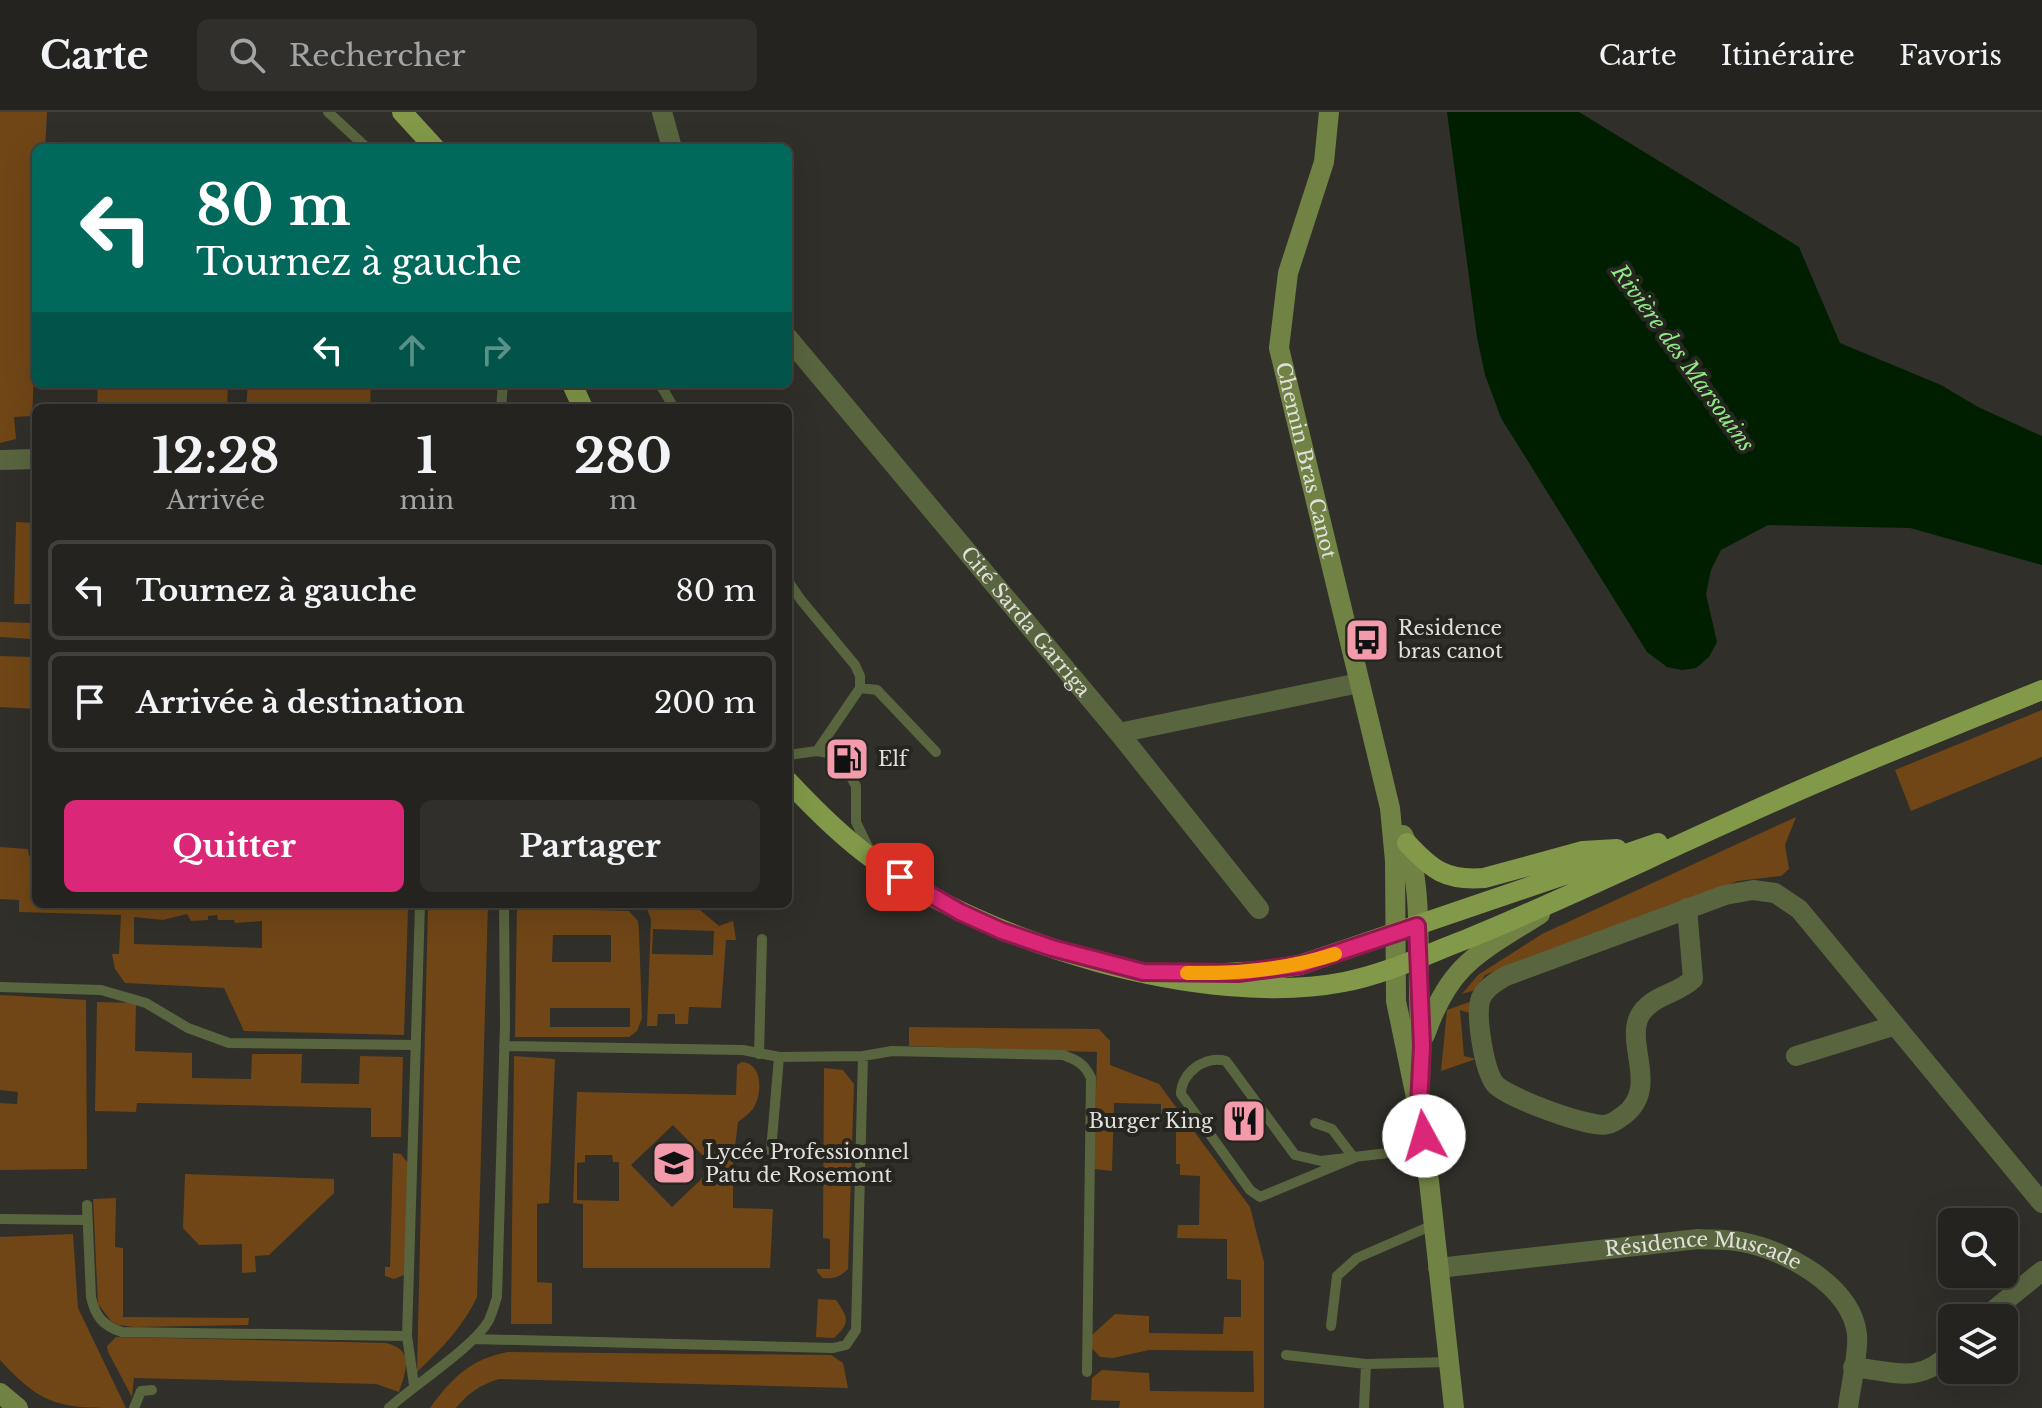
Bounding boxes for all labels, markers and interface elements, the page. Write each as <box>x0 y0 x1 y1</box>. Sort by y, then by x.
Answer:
search box <box>197 19 757 91</box>
text: Carte <box>40 32 149 79</box>
icon: search <box>225 33 269 77</box>
text: Rechercher <box>289 37 466 74</box>
text: Carte <box>1599 38 1677 73</box>
text: Itinéraire <box>1721 38 1855 73</box>
text: Favoris <box>1899 38 2002 73</box>
text: 80 m <box>196 171 351 240</box>
icon: left <box>64 176 168 280</box>
text: Tournez à gauche <box>196 240 522 285</box>
water label: Rivière des Marsouins <box>1605 258 1760 457</box>
icon: left <box>306 328 350 372</box>
icon: ahead <box>390 328 434 372</box>
icon: right <box>474 328 518 372</box>
street label: Chemin Bras Canot <box>1271 360 1342 561</box>
text: 12:28 <box>152 426 279 486</box>
text: 1 <box>416 426 437 486</box>
text: 280 <box>574 426 672 486</box>
text: Arrivée <box>166 484 265 516</box>
text: min <box>399 484 454 516</box>
text: m <box>609 484 637 516</box>
street label: Cité Sarda Garriga <box>956 542 1096 702</box>
icon: left <box>68 568 112 612</box>
text: Tournez à gauche <box>136 572 417 609</box>
text: 80 m <box>676 572 756 609</box>
bus stop icon: Residence bras canot <box>1343 616 1391 664</box>
place label: Residence bras canot <box>1397 616 1503 663</box>
icon: arrive <box>68 680 112 724</box>
text: Arrivée à destination <box>136 684 465 721</box>
text: 200 m <box>654 684 756 721</box>
fuel station icon: Elf <box>823 735 871 783</box>
place label: Elf <box>878 747 910 771</box>
button: Quitter <box>64 800 404 892</box>
button: Partager <box>420 800 760 892</box>
pin <box>866 843 934 911</box>
icon: arrive <box>878 855 922 899</box>
position arrow <box>1382 1094 1466 1178</box>
restaurant icon: Burger King <box>1220 1097 1268 1145</box>
place label: Burger King <box>1089 1109 1214 1133</box>
school or university icon: Lycée Professionnel Patu de Rosemont <box>650 1139 698 1187</box>
place label: Lycée Professionnel Patu de Rosemont <box>705 1140 909 1187</box>
map controls <box>1938 1208 2018 1384</box>
button: search <box>1938 1208 2018 1288</box>
street label: Résidence Muscade <box>1603 1227 1806 1275</box>
button: layers <box>1938 1304 2018 1384</box>

